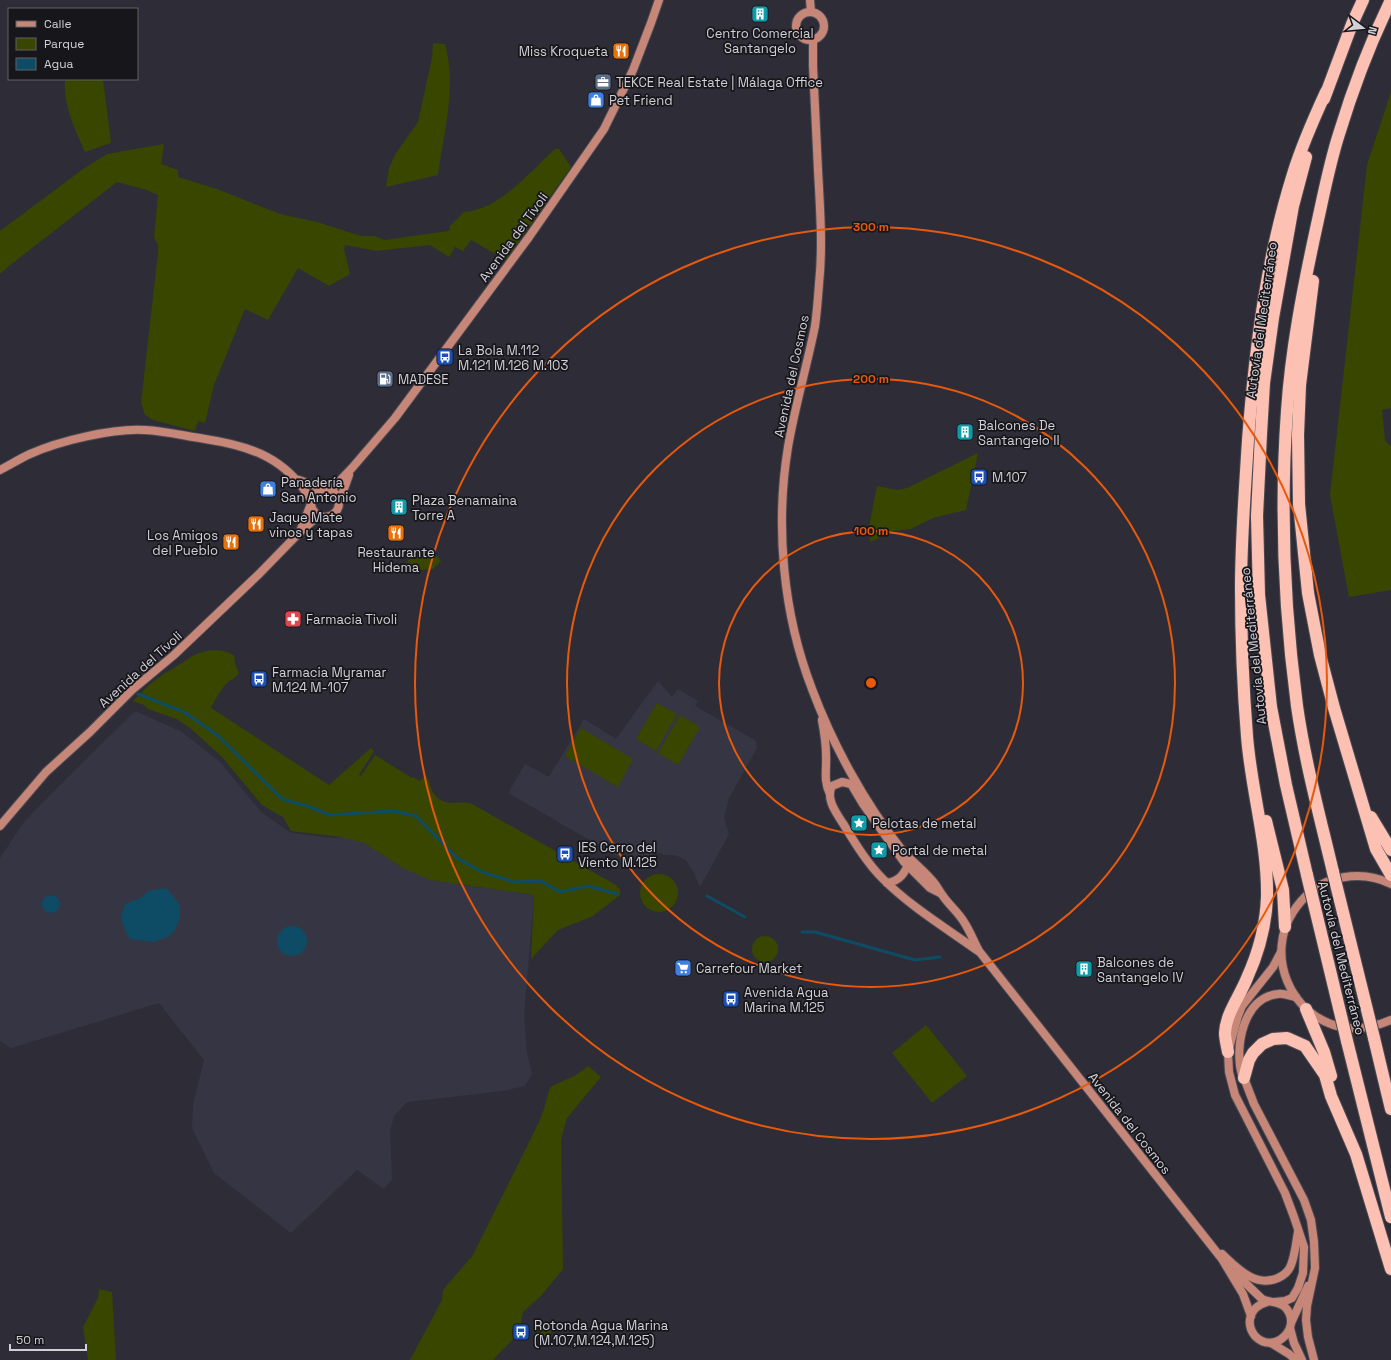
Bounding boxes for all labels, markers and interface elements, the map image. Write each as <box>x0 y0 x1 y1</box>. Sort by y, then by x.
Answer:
building icon: Centro Comercial Santangelo <box>750 4 770 24</box>
legend <box>8 8 138 80</box>
north arrow <box>1343 8 1383 48</box>
text: Calle <box>44 16 72 32</box>
place label: Centro Comercial Santangelo <box>706 25 814 57</box>
text: N <box>1365 25 1380 36</box>
text: Parque <box>44 36 84 52</box>
restaurant icon: Miss Kroqueta <box>611 41 631 61</box>
place label: Miss Kroqueta <box>519 43 609 60</box>
text: Agua <box>44 56 74 72</box>
office icon: TEKCE Real Estate | Málaga Office <box>593 72 613 92</box>
place label: TEKCE Real Estate | Málaga Office <box>616 74 823 91</box>
shop icon: Pet Friend <box>586 90 606 110</box>
place label: Pet Friend <box>609 92 673 109</box>
street label: Avenida del Tívoli <box>475 189 552 285</box>
text: 300 m <box>853 219 889 235</box>
street label: Autovía del Mediterráneo <box>1242 241 1281 399</box>
street label: Avenida del Cosmos <box>770 313 813 439</box>
place label: La Bola M.112 M.121 M.126 M.103 <box>458 342 568 374</box>
bus stop icon: La Bola M.112 M.121 M.126 M.103 <box>435 347 455 367</box>
fuel station icon: MADESE <box>375 369 395 389</box>
place label: MADESE <box>398 371 449 388</box>
text: 200 m <box>853 371 889 387</box>
place label: Balcones De Santangelo II <box>978 417 1060 449</box>
building icon: Balcones De Santangelo II <box>955 422 975 442</box>
bus stop icon: M.107 <box>969 467 989 487</box>
place label: M.107 <box>992 469 1027 486</box>
place label: Panadería San Antonio <box>281 474 357 506</box>
shop icon: Panadería San Antonio <box>258 479 278 499</box>
place label: Plaza Benamaina Torre A <box>412 492 518 524</box>
building icon: Plaza Benamaina Torre A <box>389 497 409 517</box>
place label: Jaque Mate vinos y tapas <box>269 509 353 541</box>
restaurant icon: Jaque Mate vinos y tapas <box>246 514 266 534</box>
restaurant icon: Restaurante Hidema <box>386 523 406 543</box>
text: 100 m <box>854 523 888 539</box>
place label: Los Amigos del Pueblo <box>147 527 218 559</box>
restaurant icon: Los Amigos del Pueblo <box>221 532 241 552</box>
place label: Restaurante Hidema <box>357 544 435 576</box>
street label: Autovía del Mediterráneo <box>1237 567 1270 725</box>
pharmacy icon: Farmacia Tivoli <box>283 609 303 629</box>
place label: Farmacia Tivoli <box>306 611 397 628</box>
street label: Avenida del Tívoli <box>95 627 186 711</box>
place label: Farmacia Myramar M.124 M-107 <box>272 664 387 696</box>
bus stop icon: Farmacia Myramar M.124 M-107 <box>249 669 269 689</box>
centre of rings <box>864 676 878 690</box>
place icon: Pelotas de metal <box>849 813 869 833</box>
place label: Pelotas de metal <box>872 815 976 832</box>
place label: IES Cerro del Viento M.125 <box>578 839 657 871</box>
place icon: Portal de metal <box>869 840 889 860</box>
place label: Portal de metal <box>892 842 987 859</box>
bus stop icon: IES Cerro del Viento M.125 <box>555 844 575 864</box>
street label: Autovía del Mediterráneo <box>1314 879 1369 1037</box>
place label: Balcones de Santangelo IV <box>1097 954 1183 986</box>
supermarket icon: Carrefour Market <box>673 958 693 978</box>
building icon: Balcones de Santangelo IV <box>1074 959 1094 979</box>
place label: Carrefour Market <box>696 960 802 977</box>
place label: Avenida Agua Marina M.125 <box>744 984 829 1016</box>
bus stop icon: Avenida Agua Marina M.125 <box>721 989 741 1009</box>
street label: Avenida del Cosmos <box>1085 1069 1175 1178</box>
place label: Rotonda Agua Marina (M.107,M.124,M.125) <box>534 1317 669 1349</box>
bus stop icon: Rotonda Agua Marina (M.107,M.124,M.125) <box>511 1322 531 1342</box>
scale bar <box>10 1326 86 1352</box>
text: 50 m <box>16 1332 44 1348</box>

